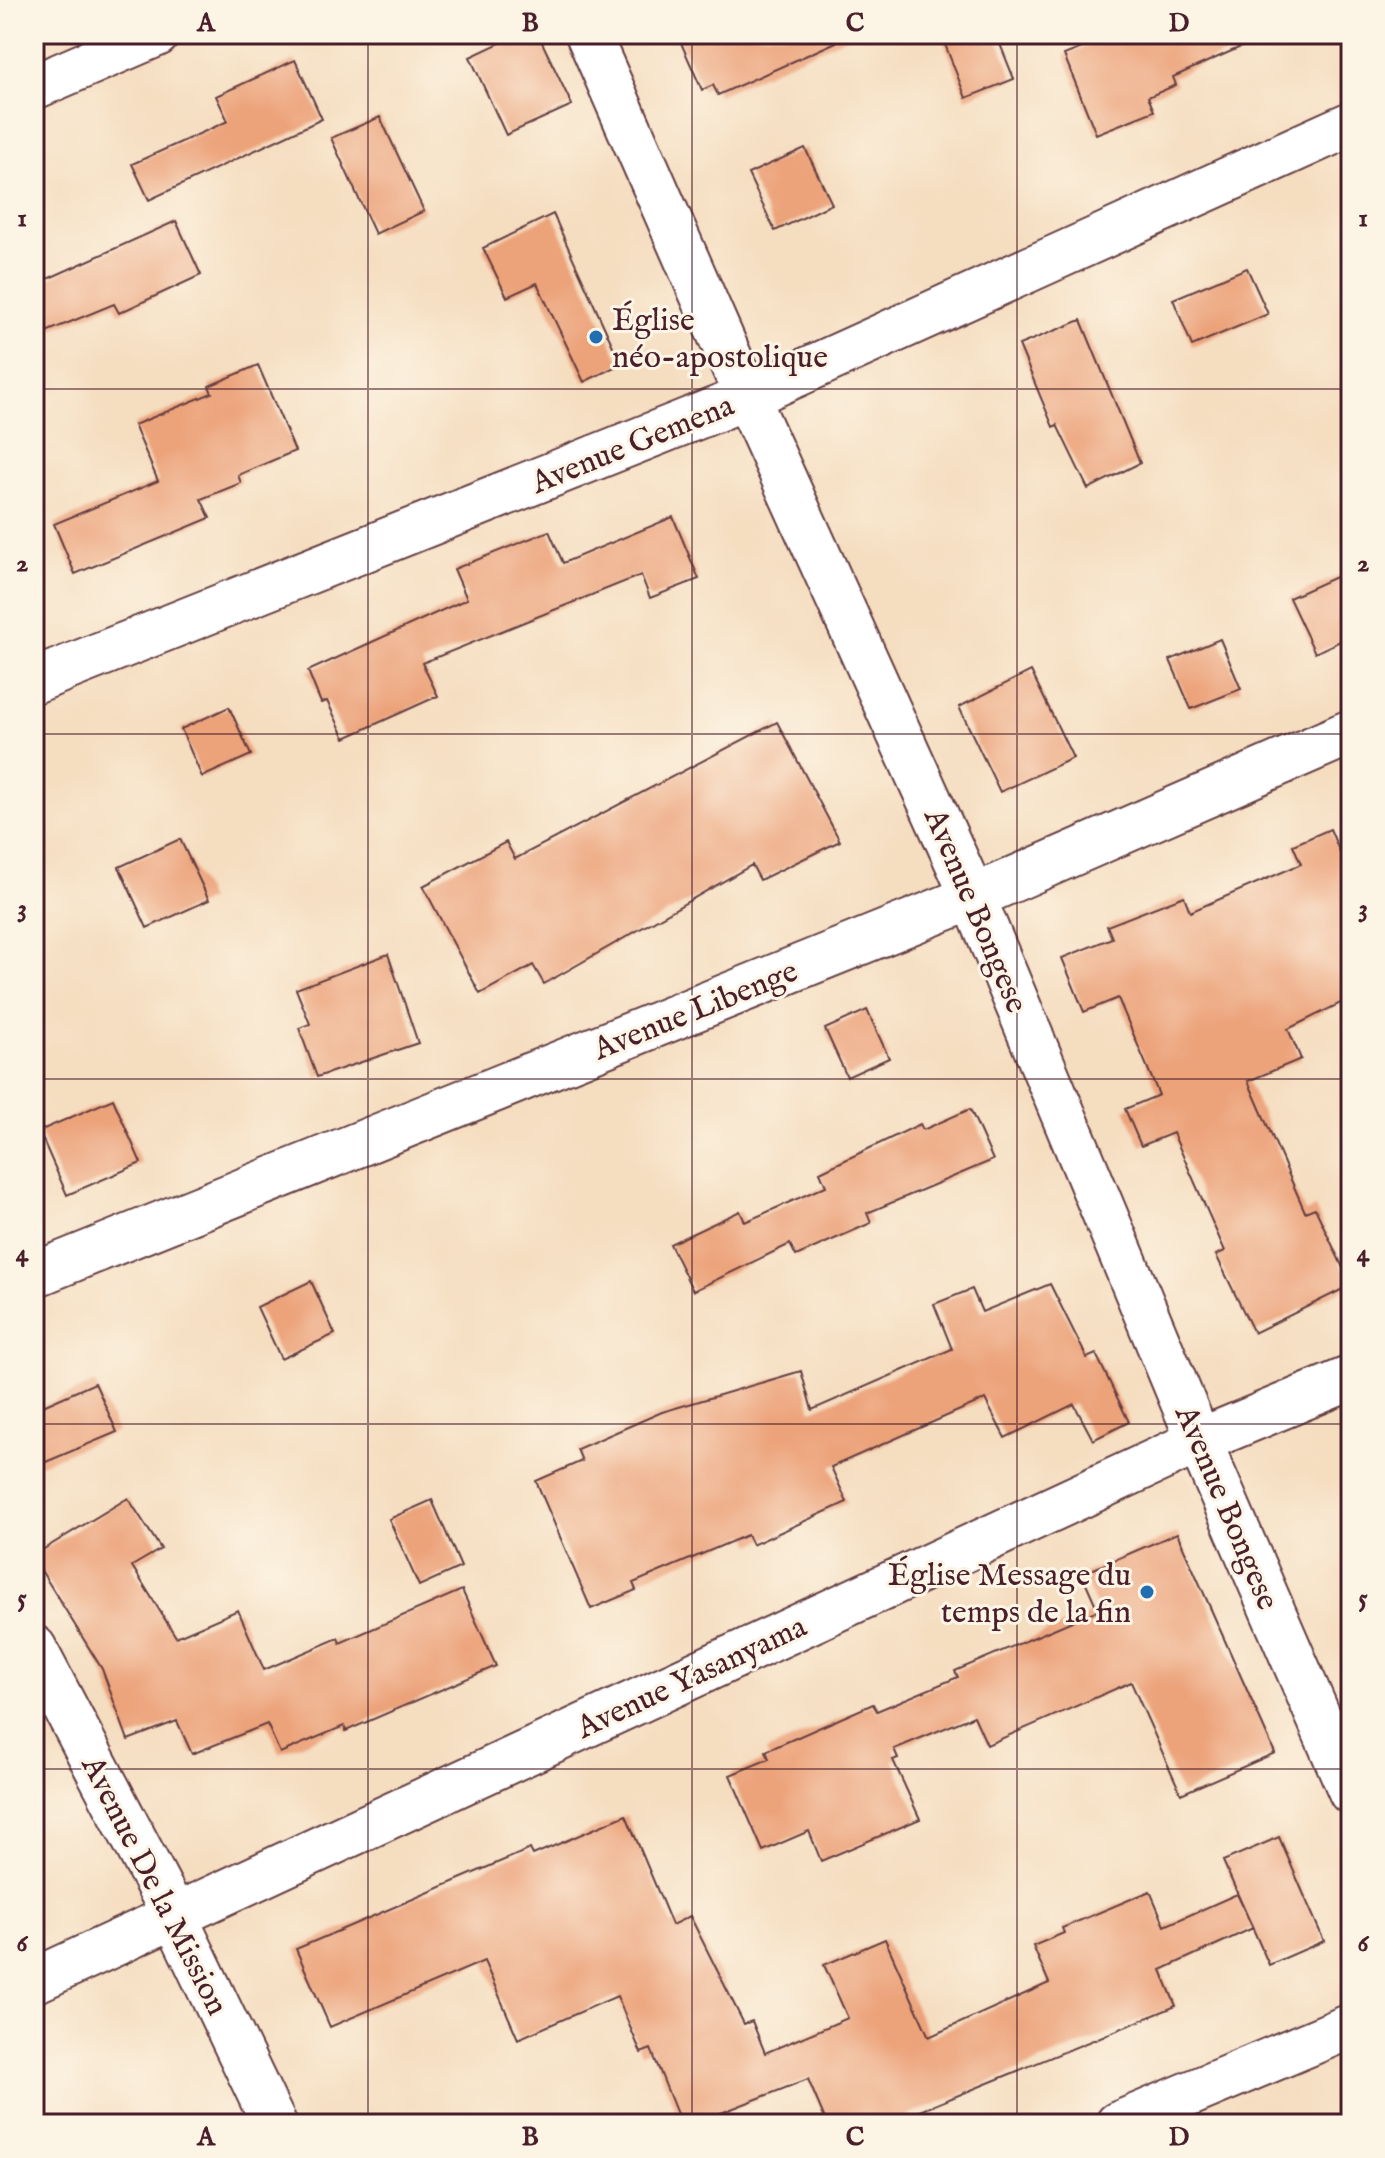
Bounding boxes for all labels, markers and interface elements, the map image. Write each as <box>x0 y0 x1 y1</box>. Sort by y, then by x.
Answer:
text: A <box>196 7 216 40</box>
text: B <box>521 7 539 40</box>
text: C <box>846 7 865 40</box>
text: D <box>1169 7 1190 40</box>
text: 1 <box>17 202 27 235</box>
text: 1 <box>1358 202 1368 235</box>
place label: Église néo-apostolique <box>612 300 828 379</box>
marker: Église néo-apostolique <box>587 328 605 346</box>
street label: Avenue Gemena <box>525 386 740 505</box>
text: 2 <box>16 547 28 580</box>
text: 2 <box>1357 547 1369 580</box>
street label: Avenue Bongese <box>913 802 1036 1019</box>
text: 3 <box>17 892 27 925</box>
text: 3 <box>1358 892 1368 925</box>
street label: Avenue Libenge <box>587 952 804 1071</box>
text: 4 <box>16 1237 30 1270</box>
text: 4 <box>1357 1237 1371 1270</box>
street label: Avenue Bongese <box>1164 1399 1287 1616</box>
place label: Église Message du temps de la fin <box>888 1555 1131 1634</box>
text: 5 <box>17 1582 27 1615</box>
text: 5 <box>1358 1582 1368 1615</box>
marker: Église Message du temps de la fin <box>1138 1583 1156 1601</box>
street label: Avenue Yasanyama <box>570 1607 814 1750</box>
street label: Avenue De la Mission <box>70 1749 237 2023</box>
text: 6 <box>17 1927 29 1960</box>
text: 6 <box>1358 1927 1370 1960</box>
text: A <box>196 2121 216 2154</box>
text: B <box>521 2121 539 2154</box>
text: C <box>846 2121 865 2154</box>
text: D <box>1169 2121 1190 2154</box>

